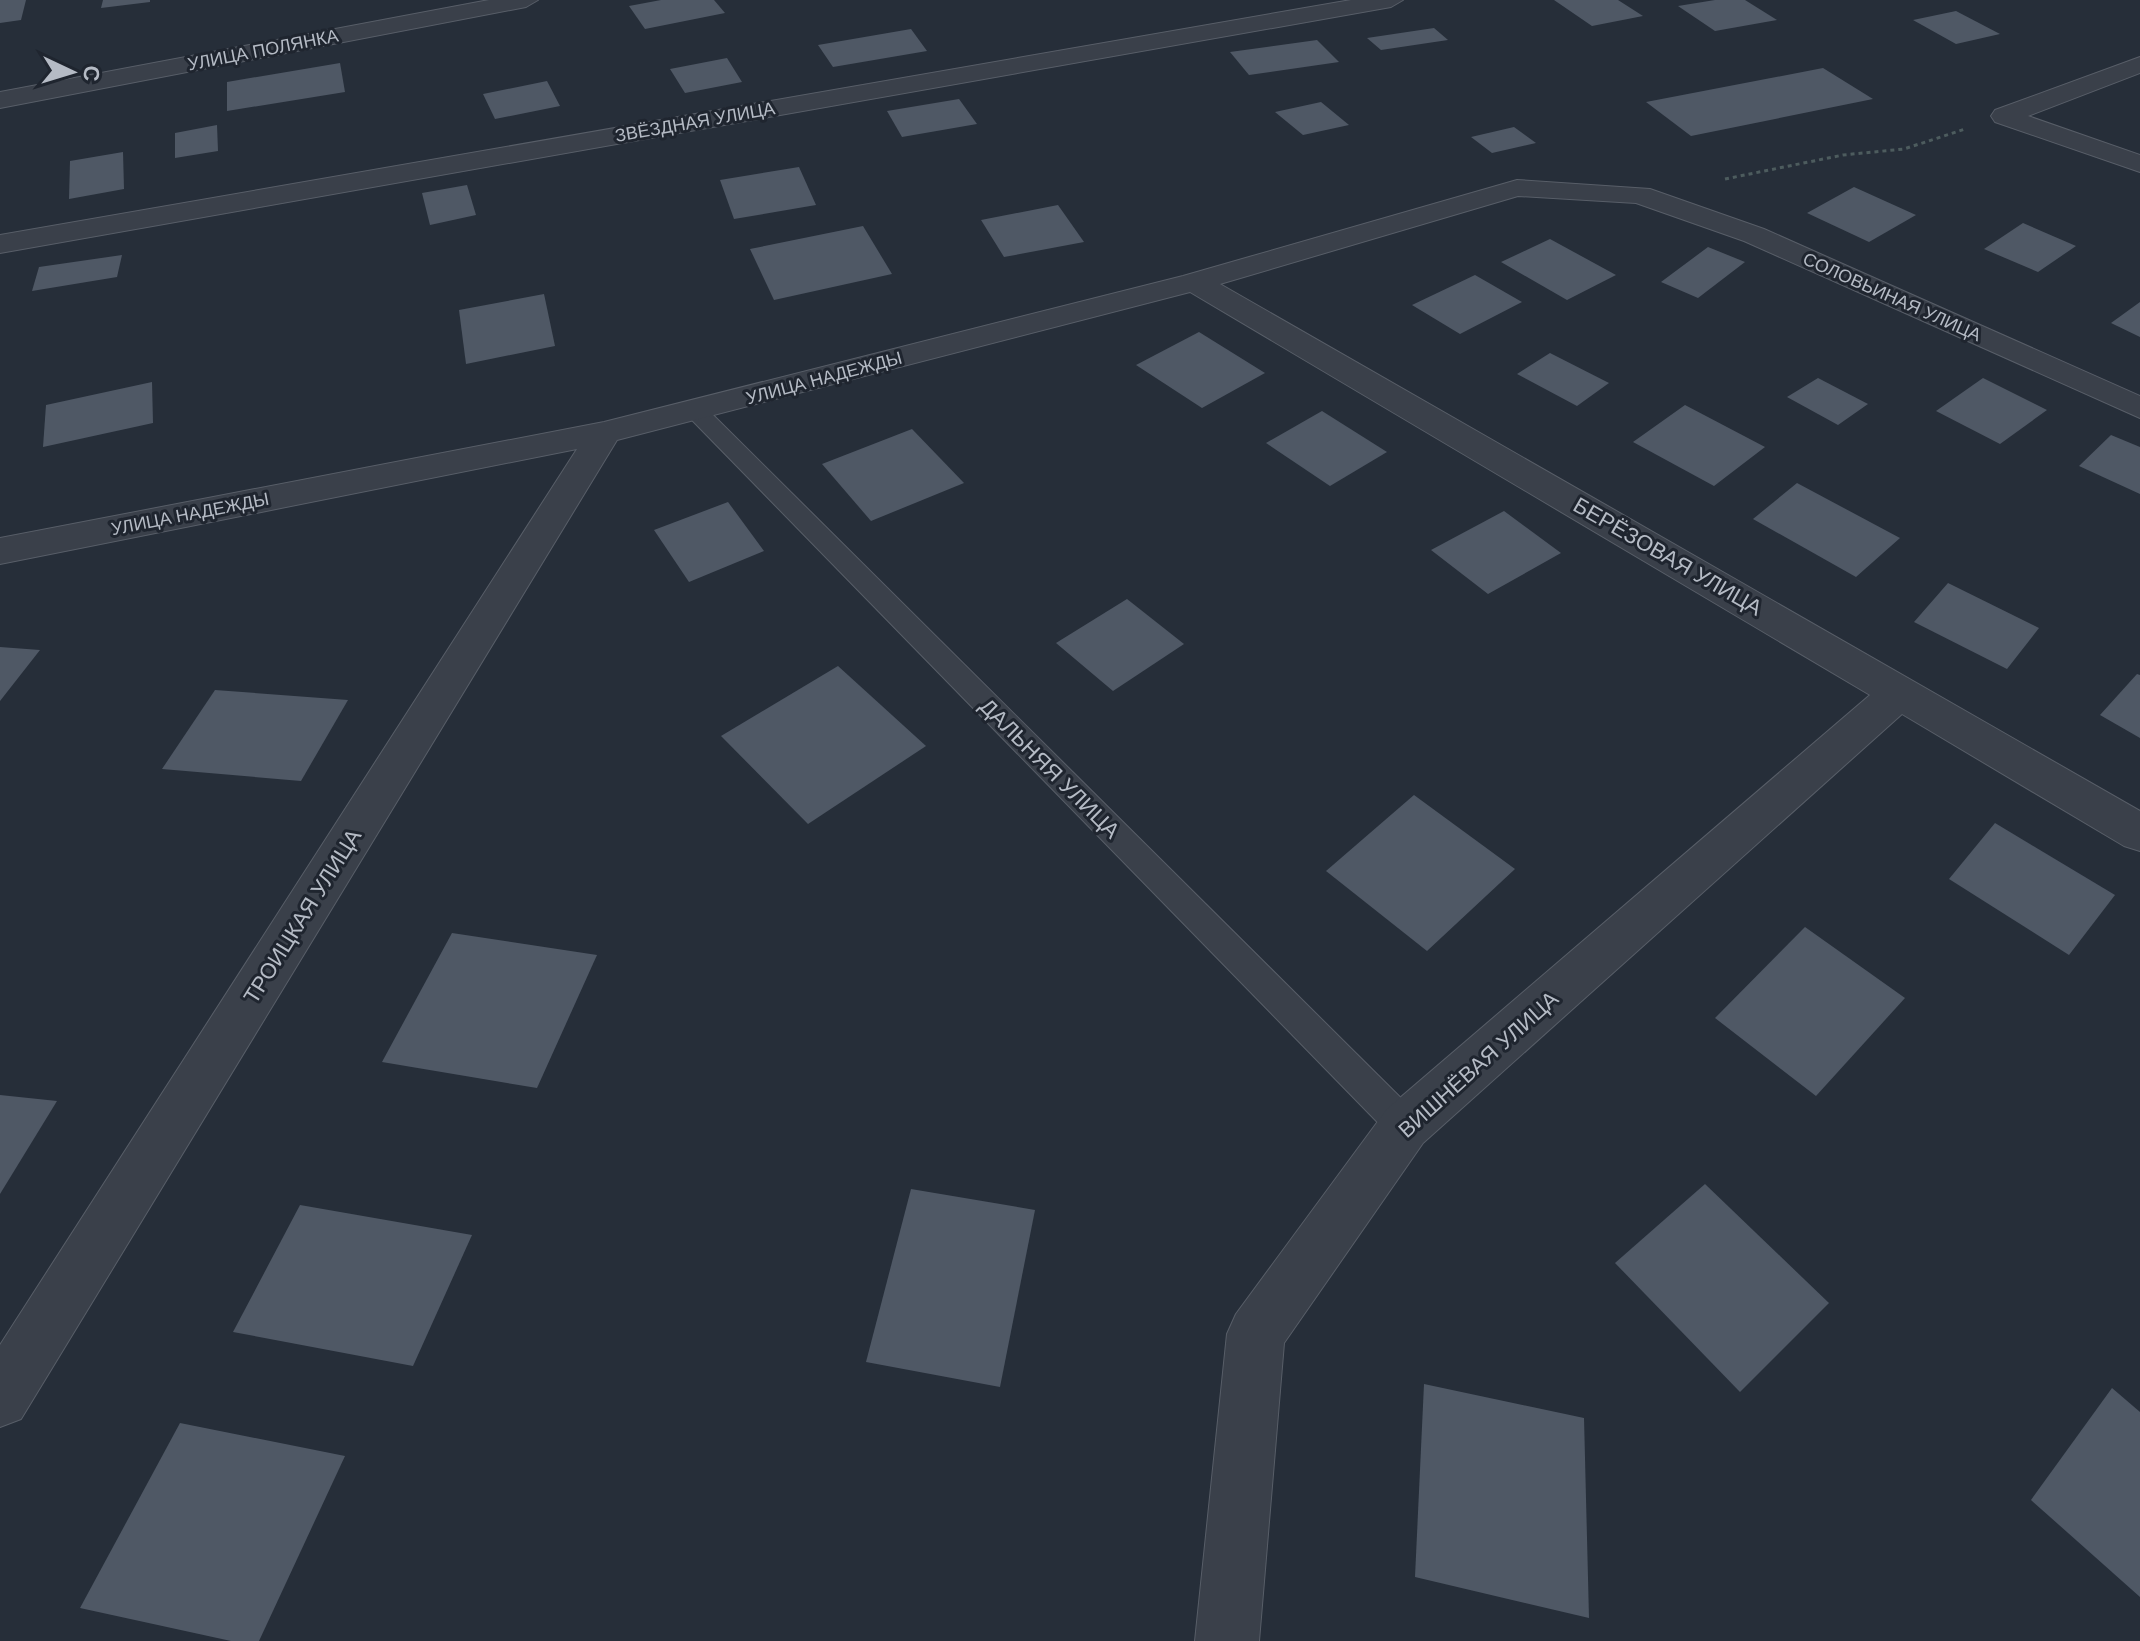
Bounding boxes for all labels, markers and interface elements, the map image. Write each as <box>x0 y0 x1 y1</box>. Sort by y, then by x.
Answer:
street label: УЛИЦА ПОЛЯНКА <box>186 26 340 74</box>
north arrow <box>32 32 112 112</box>
text: С <box>78 65 104 82</box>
street label: ЗВЁЗДНАЯ УЛИЦА <box>614 98 776 146</box>
street label: СОЛОВЬИНАЯ УЛИЦА <box>1800 249 1984 345</box>
street label: УЛИЦА НАДЕЖДЫ <box>744 348 904 408</box>
street label: УЛИЦА НАДЕЖДЫ <box>109 489 271 539</box>
street label: БЕРЁЗОВАЯ УЛИЦА <box>1569 492 1767 621</box>
street label: ДАЛЬНЯЯ УЛИЦА <box>975 693 1125 844</box>
street label: ТРОИЦКАЯ УЛИЦА <box>239 824 366 1008</box>
street label: ВИШНЁВАЯ УЛИЦА <box>1393 986 1564 1143</box>

